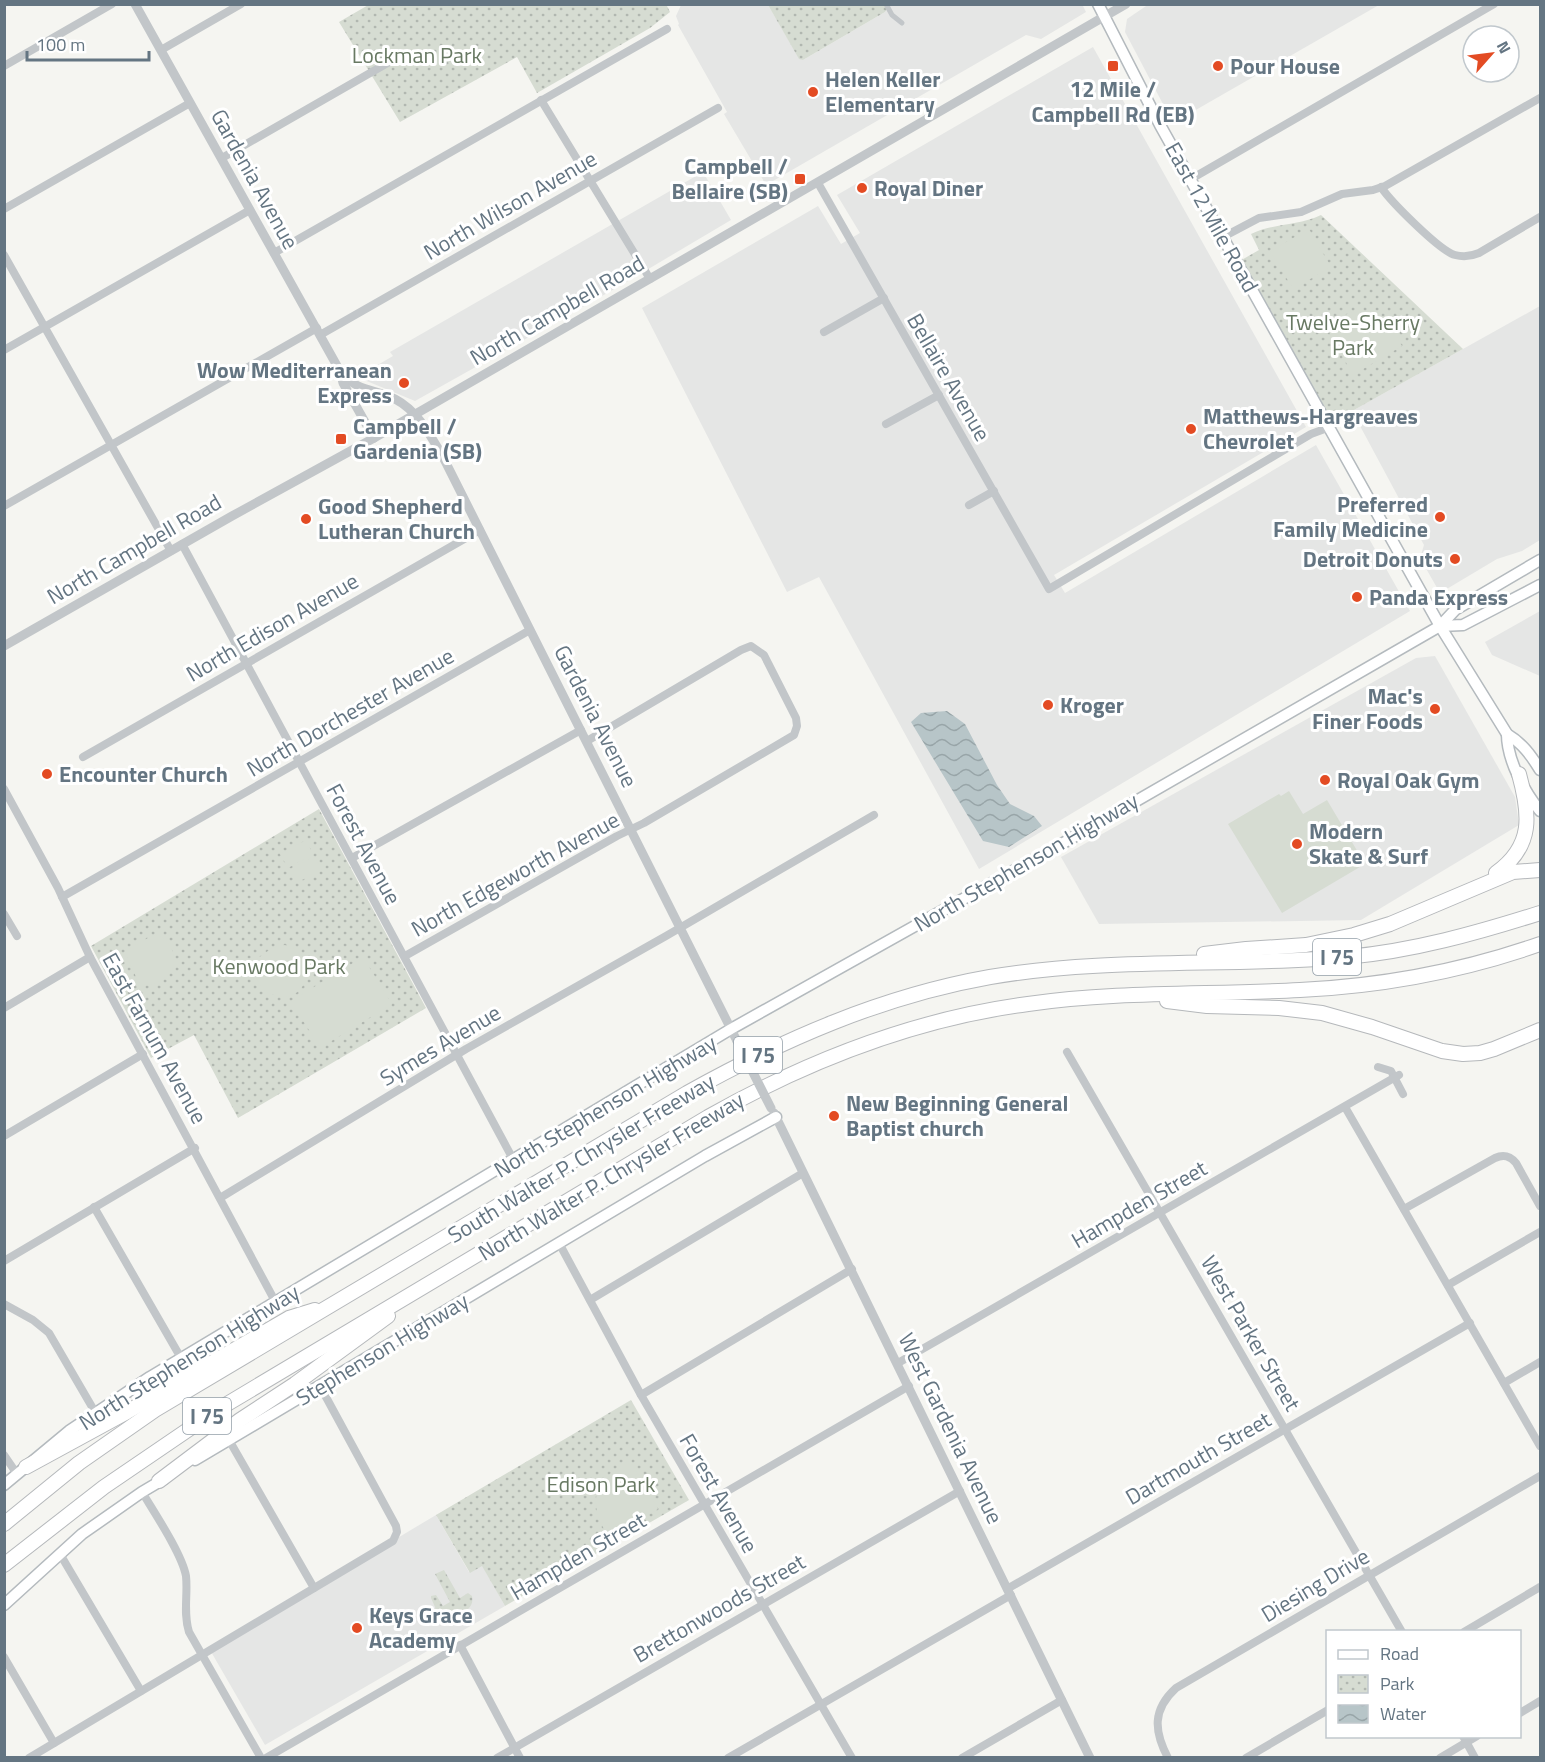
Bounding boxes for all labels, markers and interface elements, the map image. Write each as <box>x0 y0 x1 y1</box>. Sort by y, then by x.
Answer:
scale bar <box>27 24 148 62</box>
north arrow <box>1461 24 1521 84</box>
text: 100 m <box>36 31 85 58</box>
text: N <box>1491 36 1517 57</box>
park label: Lockman Park <box>352 38 483 72</box>
place label: Pour House <box>1230 49 1340 83</box>
marker: 12 Mile / Campbell Rd (EB) <box>1106 59 1120 73</box>
marker: Pour House <box>1211 59 1225 73</box>
place label: Helen Keller Elementary <box>825 62 940 121</box>
place label: 12 Mile / Campbell Rd (EB) <box>1031 72 1195 131</box>
marker: Helen Keller Elementary <box>806 85 820 99</box>
street label: Gardenia Avenue <box>202 103 308 255</box>
street label: East 12 Mile Road <box>1157 136 1267 298</box>
street label: North Wilson Avenue <box>417 142 603 268</box>
place label: Campbell / Bellaire (SB) <box>671 149 788 208</box>
place label: Royal Diner <box>874 171 983 205</box>
marker: Campbell / Bellaire (SB) <box>793 172 807 186</box>
marker: Royal Diner <box>855 181 869 195</box>
street label: North Campbell Road <box>463 246 651 374</box>
park label: Twelve-Sherry Park <box>1286 305 1420 364</box>
street label: Bellaire Avenue <box>899 307 999 447</box>
place label: Wow Mediterranean Express <box>197 353 392 412</box>
marker: Wow Mediterranean Express <box>397 376 411 390</box>
place label: Matthews-Hargreaves Chevrolet <box>1203 399 1418 458</box>
place label: Campbell / Gardenia (SB) <box>353 409 482 468</box>
marker: Matthews-Hargreaves Chevrolet <box>1184 422 1198 436</box>
marker: Campbell / Gardenia (SB) <box>334 432 348 446</box>
street label: North Campbell Road <box>40 485 228 613</box>
place label: Preferred Family Medicine <box>1273 487 1428 546</box>
place label: Good Shepherd Lutheran Church <box>318 489 475 548</box>
marker: Preferred Family Medicine <box>1433 510 1447 524</box>
marker: Good Shepherd Lutheran Church <box>299 512 313 526</box>
place label: Detroit Donuts <box>1303 542 1443 576</box>
marker: Detroit Donuts <box>1448 552 1462 566</box>
street label: North Edison Avenue <box>179 564 365 690</box>
place label: Panda Express <box>1369 580 1508 614</box>
marker: Panda Express <box>1350 590 1364 604</box>
street label: North Dorchester Avenue <box>240 639 460 785</box>
street label: Gardenia Avenue <box>545 639 647 793</box>
place label: Mac's Finer Foods <box>1312 679 1423 738</box>
place label: Kroger <box>1060 688 1124 722</box>
marker: Kroger <box>1041 698 1055 712</box>
marker: Mac's Finer Foods <box>1428 702 1442 716</box>
place label: Encounter Church <box>59 757 228 791</box>
place label: Royal Oak Gym <box>1337 763 1479 797</box>
marker: Encounter Church <box>40 767 54 781</box>
marker: Royal Oak Gym <box>1318 773 1332 787</box>
street label: Forest Avenue <box>318 777 410 911</box>
street label: North Stephenson Highway <box>907 783 1145 940</box>
street label: North Edgeworth Avenue <box>405 803 625 945</box>
place label: Modern Skate & Surf <box>1309 814 1428 873</box>
marker: Modern Skate & Surf <box>1290 837 1304 851</box>
road number: I 75 <box>1313 939 1361 975</box>
street label: East Farnum Avenue <box>94 946 216 1130</box>
park label: Kenwood Park <box>212 949 346 983</box>
street label: Symes Avenue <box>373 995 507 1095</box>
street label: North Stephenson Highway <box>487 1026 723 1186</box>
road number: I 75 <box>734 1037 782 1073</box>
street label: South Walter P. Chrysler Freeway <box>441 1064 721 1252</box>
street label: North Walter P. Chrysler Freeway <box>471 1083 751 1269</box>
place label: New Beginning General Baptist church <box>846 1086 1068 1145</box>
marker: New Beginning General Baptist church <box>827 1109 841 1123</box>
street label: Hampden Street <box>1065 1151 1214 1257</box>
street label: West Parker Street <box>1193 1249 1310 1418</box>
street label: North Stephenson Highway <box>72 1275 306 1439</box>
street label: Stephenson Highway <box>289 1284 475 1414</box>
street label: West Gardenia Avenue <box>890 1327 1012 1529</box>
road number: I 75 <box>183 1398 231 1434</box>
street label: Dartmouth Street <box>1119 1402 1277 1514</box>
street label: Forest Avenue <box>671 1427 767 1559</box>
park label: Edison Park <box>546 1467 656 1501</box>
street label: Hampden Street <box>504 1503 653 1609</box>
street label: Diesing Drive <box>1254 1539 1376 1631</box>
street label: Brettonwoods Street <box>626 1545 812 1671</box>
place label: Keys Grace Academy <box>369 1598 473 1657</box>
marker: Keys Grace Academy <box>350 1621 364 1635</box>
legend <box>1326 1630 1521 1738</box>
text: Road <box>1380 1640 1419 1667</box>
text: Park <box>1380 1670 1415 1697</box>
text: Water <box>1380 1700 1426 1727</box>

